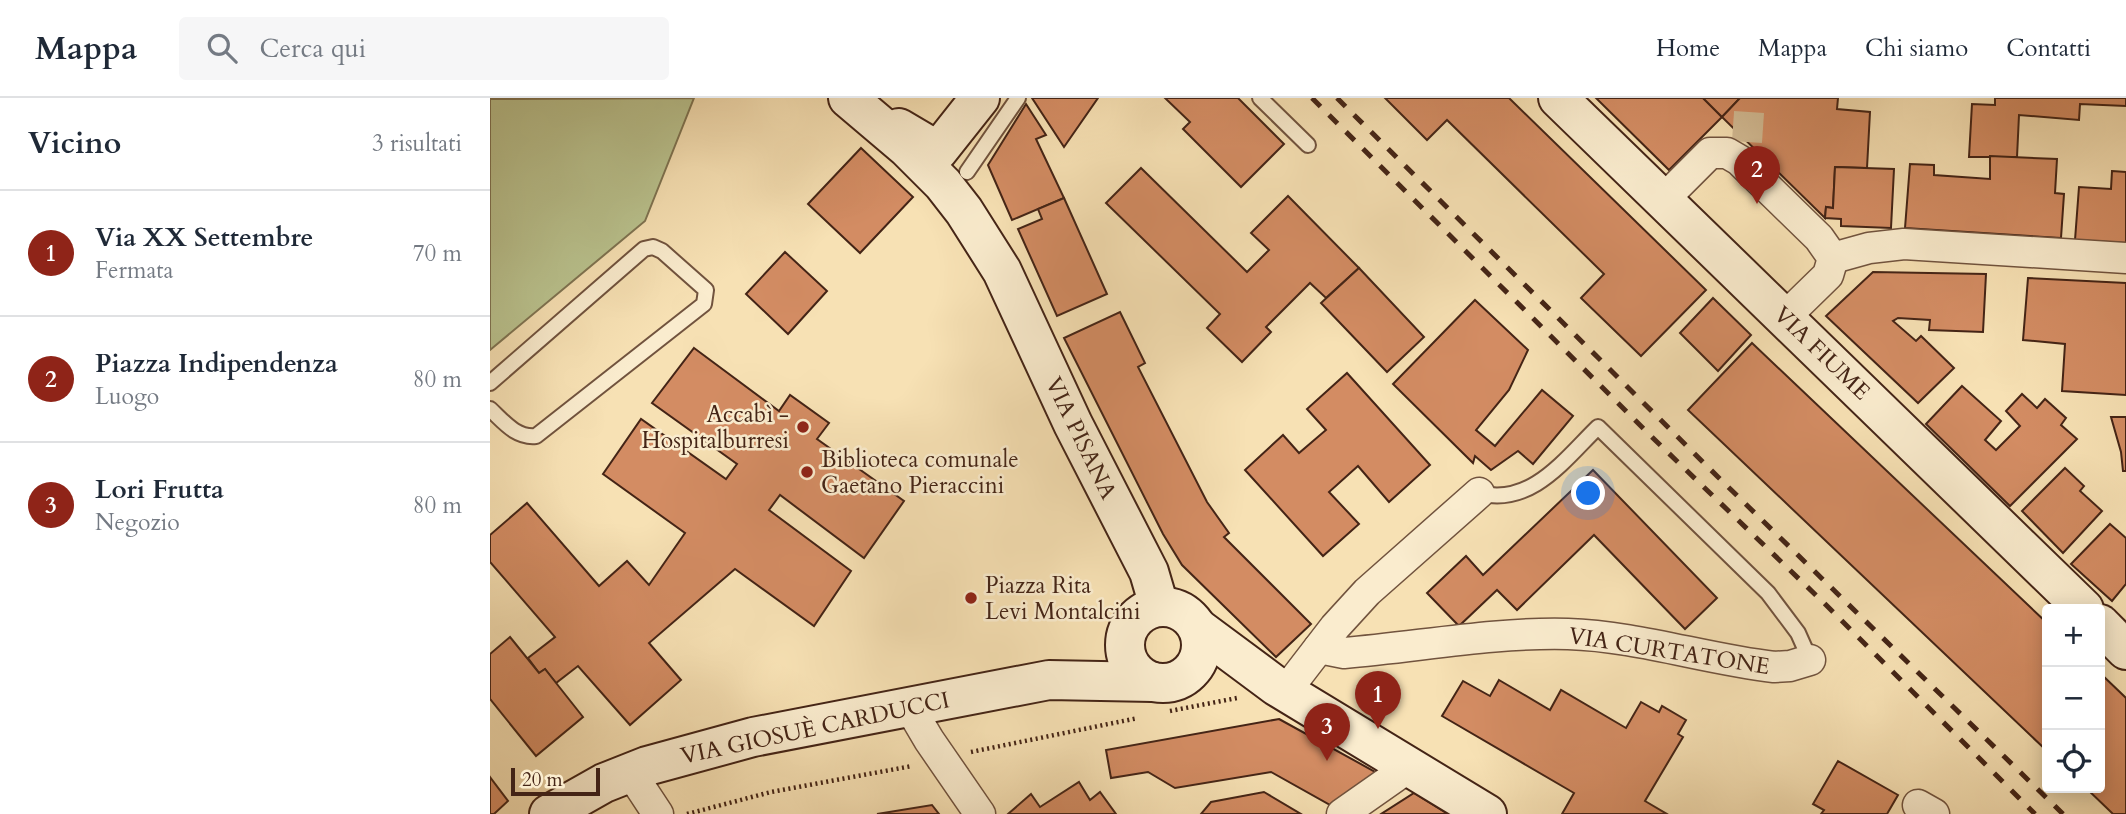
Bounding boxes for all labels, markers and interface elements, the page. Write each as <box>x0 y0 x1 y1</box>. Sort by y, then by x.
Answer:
search box <box>179 17 669 80</box>
text: Mappa <box>35 26 137 71</box>
icon: search <box>203 29 241 67</box>
text: Cerca qui <box>259 31 366 66</box>
text: Home <box>1656 32 1720 65</box>
text: Mappa <box>1758 32 1827 65</box>
text: Chi siamo <box>1865 32 1968 65</box>
text: Contatti <box>2006 32 2091 65</box>
text: Vicino <box>28 123 121 164</box>
text: 3 risultati <box>372 128 462 159</box>
pin: 2 <box>1734 146 1780 204</box>
text: Via XX Settembre <box>95 220 313 255</box>
text: 1 <box>45 238 57 269</box>
text: 70 m <box>413 238 462 269</box>
text: Fermata <box>95 255 174 286</box>
street label: VIA FIUME <box>1767 299 1877 407</box>
text: Piazza Indipendenza <box>95 346 338 381</box>
text: 2 <box>45 364 57 395</box>
text: 80 m <box>413 364 462 395</box>
street label: VIA PISANA <box>1038 372 1124 505</box>
text: Luogo <box>95 381 159 412</box>
place label: Accabì - Hospitalburresi <box>642 399 789 456</box>
marker: Accabì - Hospitalburresi <box>795 419 811 435</box>
place label: Biblioteca comunale Gaetano Pieraccini <box>821 444 1019 501</box>
marker: Biblioteca comunale Gaetano Pieraccini <box>799 464 815 480</box>
text: Lori Frutta <box>95 472 224 507</box>
your location <box>1571 476 1605 510</box>
text: 3 <box>45 490 57 521</box>
text: 80 m <box>413 490 462 521</box>
text: Negozio <box>95 507 180 538</box>
place label: Piazza Rita Levi Montalcini <box>985 570 1140 627</box>
marker: Piazza Rita Levi Montalcini <box>963 590 979 606</box>
map controls <box>2042 604 2105 793</box>
button: + <box>2042 604 2105 667</box>
street label: VIA CURTATONE <box>1566 620 1772 682</box>
button: − <box>2042 667 2105 730</box>
pin: 1 <box>1355 671 1401 729</box>
street label: VIA GIOSUÈ CARDUCCI <box>678 684 952 772</box>
pin: 3 <box>1304 703 1350 761</box>
button: locate <box>2042 730 2105 793</box>
scale bar <box>511 765 600 797</box>
text: 20 m <box>522 767 563 793</box>

